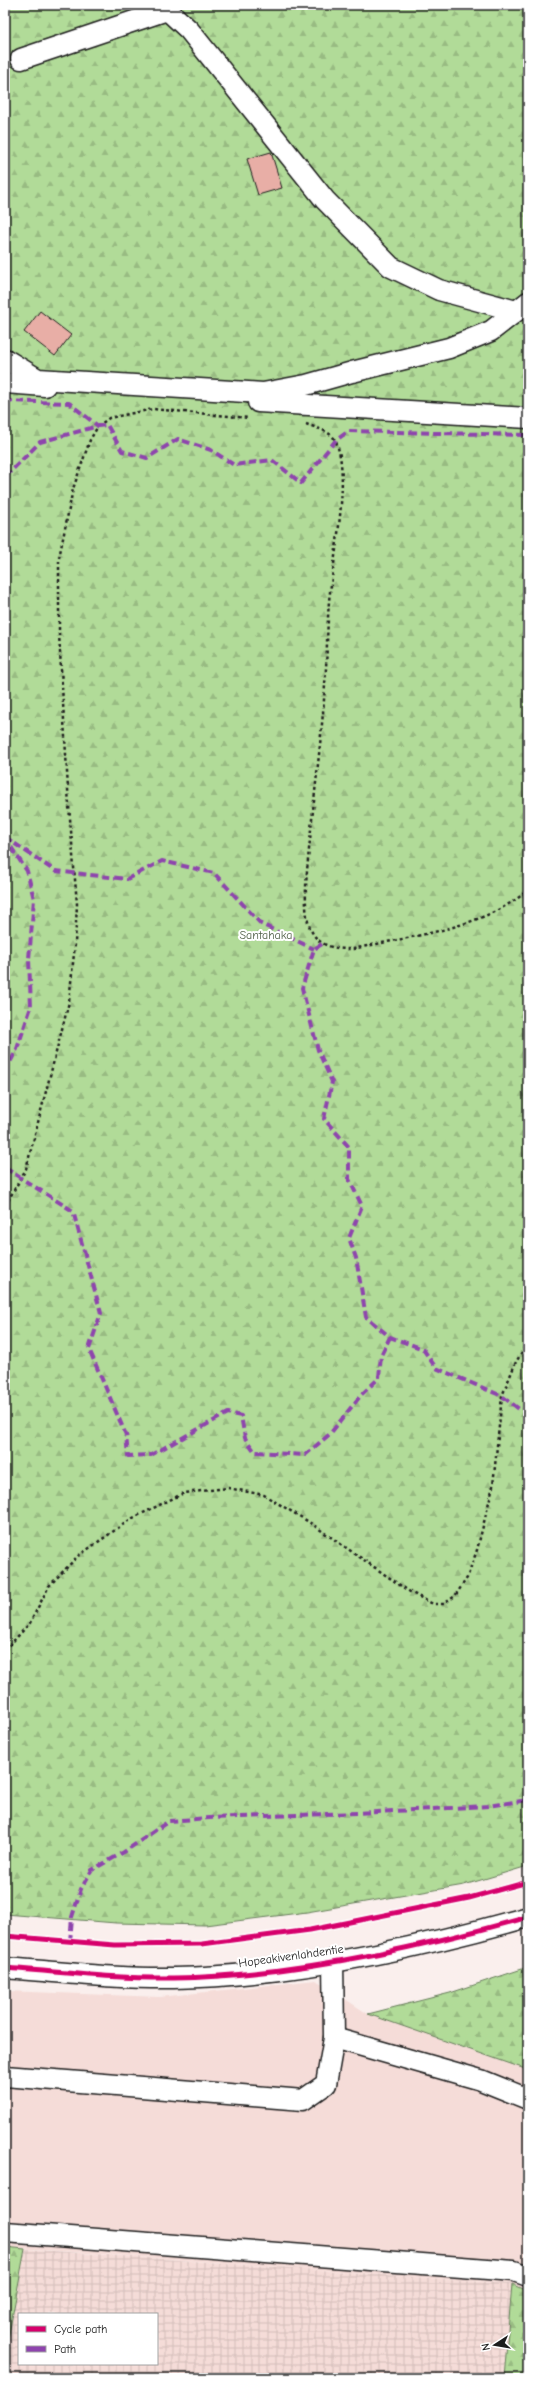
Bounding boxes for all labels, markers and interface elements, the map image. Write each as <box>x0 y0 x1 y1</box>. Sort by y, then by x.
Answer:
park label: Santahaka <box>239 928 293 942</box>
street label: Hopeakivenlahdentie <box>238 1942 344 1970</box>
legend <box>18 2313 158 2365</box>
text: Cycle path <box>54 2322 107 2336</box>
north arrow <box>475 2325 515 2365</box>
text: Path <box>54 2342 76 2356</box>
text: N <box>479 2342 493 2352</box>

